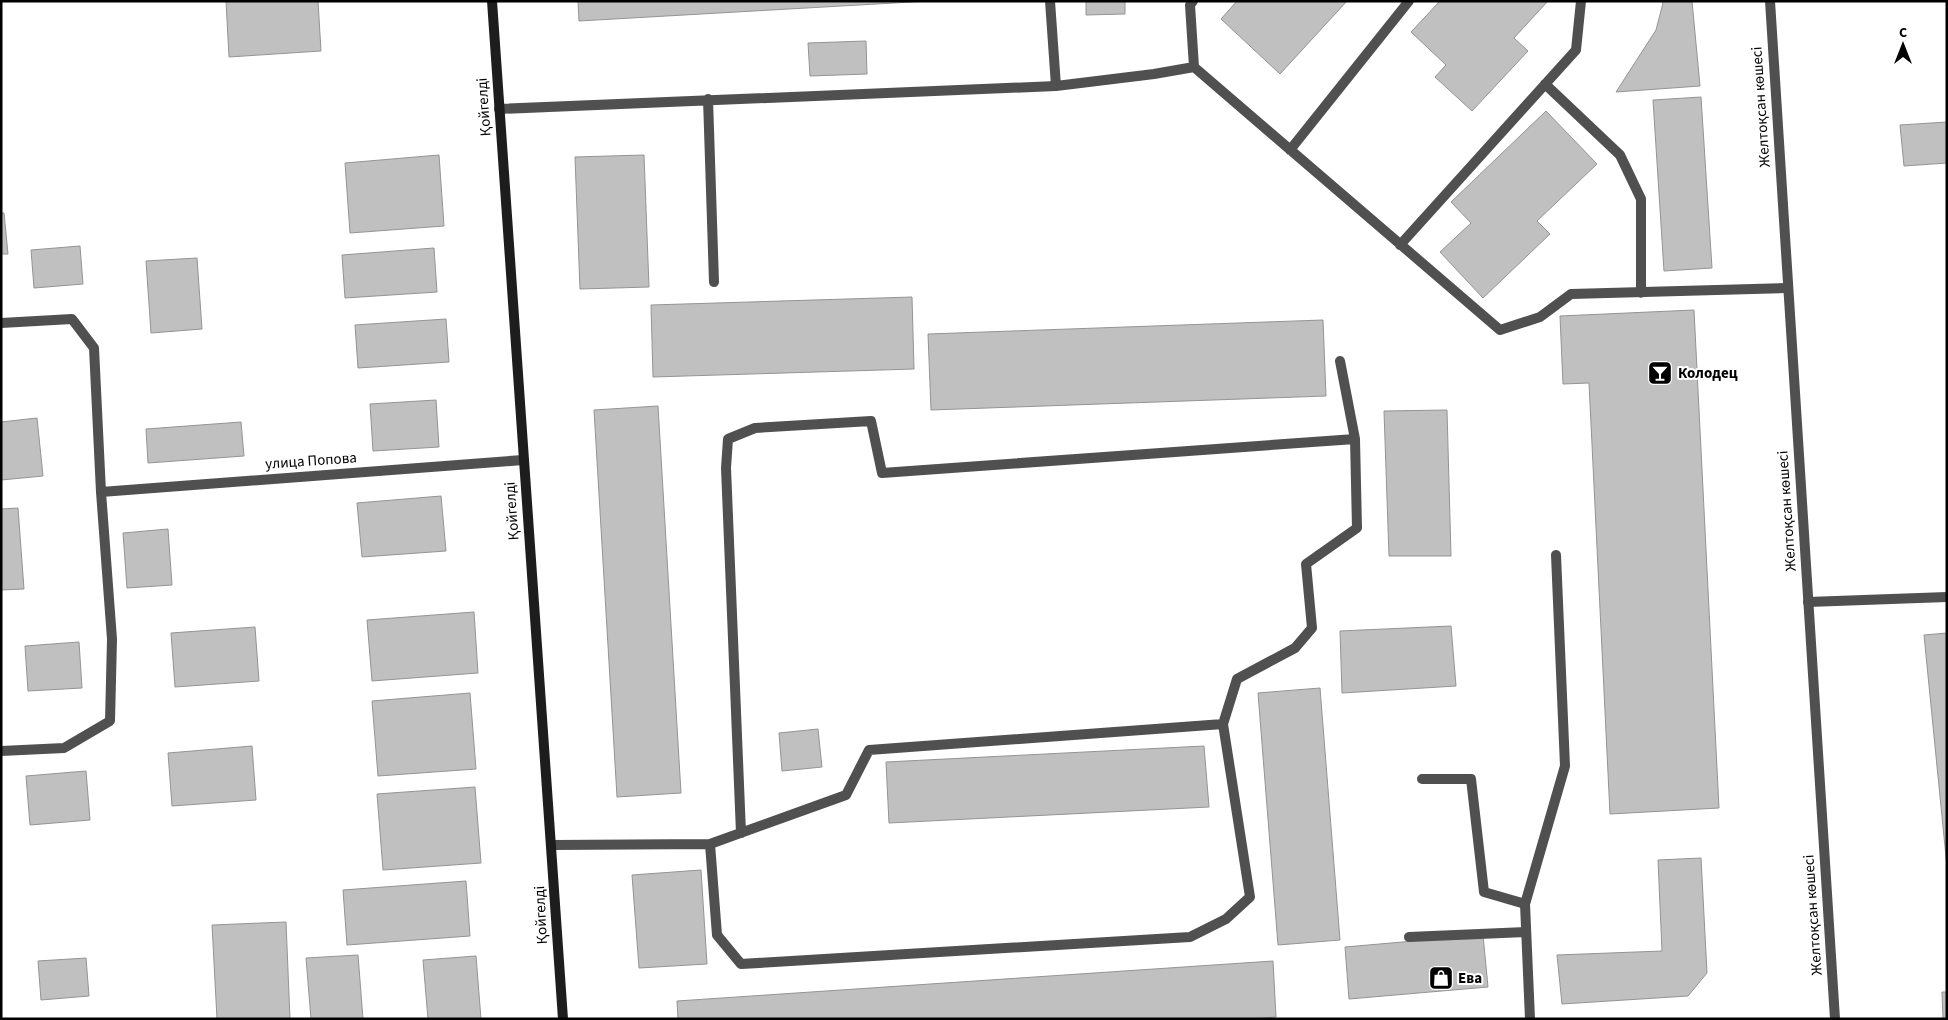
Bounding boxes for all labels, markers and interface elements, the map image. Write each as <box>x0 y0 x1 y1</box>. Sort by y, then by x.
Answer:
north arrow <box>1878 20 1928 70</box>
text: С <box>1899 23 1907 43</box>
street label: Желтоқсан көшесі <box>1746 46 1776 168</box>
street label: Қойгелді <box>471 77 497 137</box>
bar icon: Колодец <box>1647 360 1673 386</box>
place label: Колодец <box>1678 363 1738 384</box>
street label: улица Попова <box>265 447 357 475</box>
street label: Желтоқсан көшесі <box>1772 450 1802 572</box>
street label: Қойгелді <box>499 481 525 541</box>
street label: Желтоқсан көшесі <box>1798 854 1828 976</box>
street label: Қойгелді <box>529 885 553 945</box>
shop icon: Ева <box>1428 965 1454 991</box>
place label: Ева <box>1458 968 1482 989</box>

